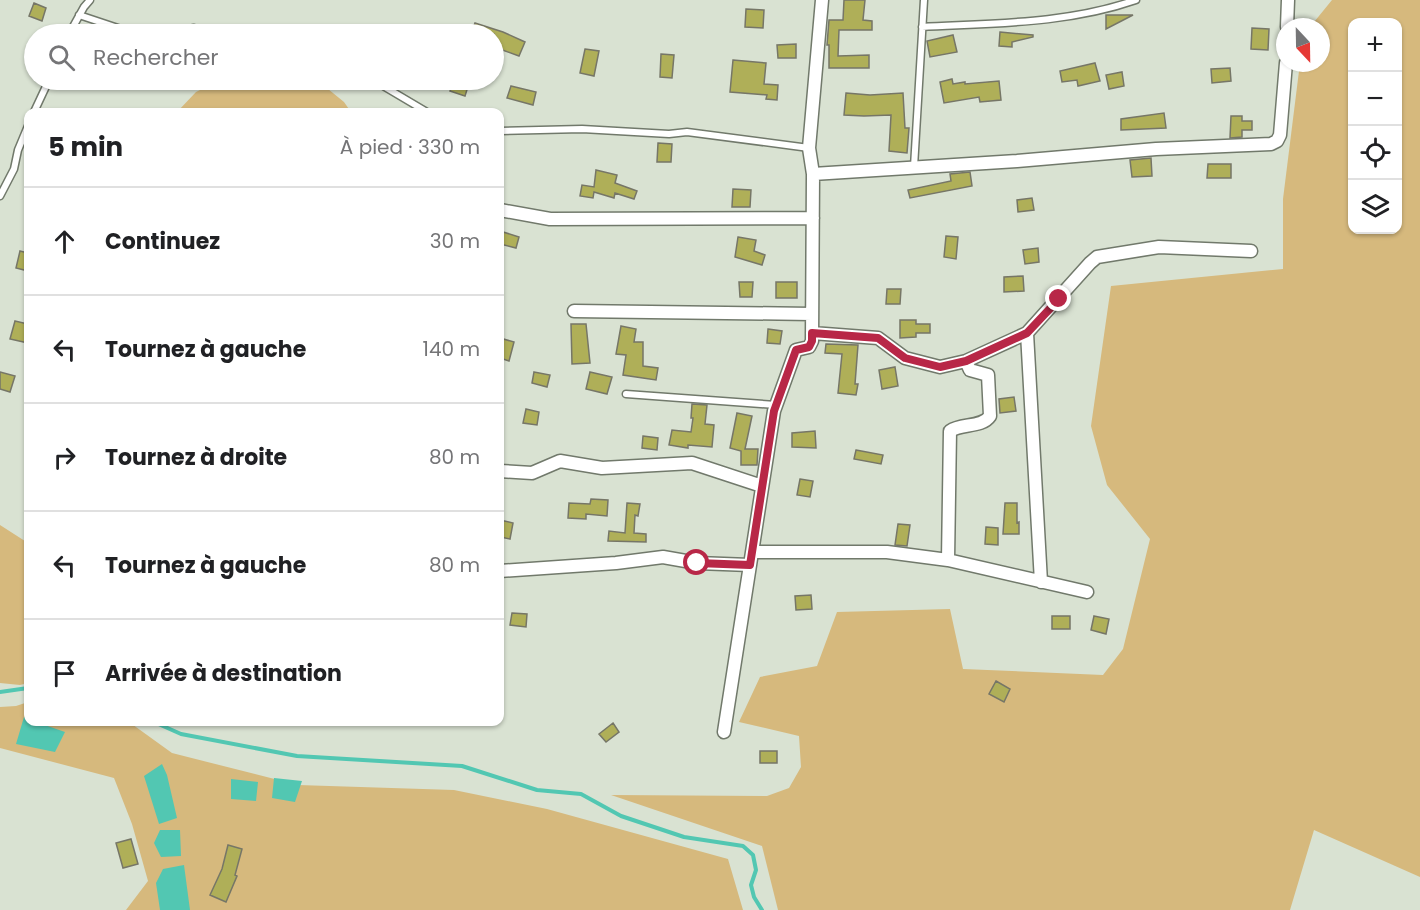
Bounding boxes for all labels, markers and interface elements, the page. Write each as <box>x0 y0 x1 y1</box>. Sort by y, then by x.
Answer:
north arrow <box>1276 18 1330 72</box>
map controls <box>1348 18 1402 234</box>
button: + <box>1348 18 1402 72</box>
search box <box>24 24 504 90</box>
icon: search <box>45 41 78 74</box>
text: Rechercher <box>93 42 219 73</box>
button: − <box>1348 72 1402 126</box>
button: locate <box>1348 126 1402 180</box>
text: 5 min <box>48 129 123 165</box>
text: À pied · 330 m <box>340 133 480 161</box>
button: layers <box>1348 180 1402 234</box>
icon: ahead <box>48 225 81 258</box>
text: Continuez <box>105 226 220 257</box>
text: 30 m <box>430 227 480 255</box>
route end <box>1045 285 1071 311</box>
icon: left <box>48 333 81 366</box>
text: Tournez à gauche <box>105 334 306 365</box>
text: 140 m <box>423 335 480 363</box>
icon: right <box>48 441 81 474</box>
text: Tournez à droite <box>105 442 287 473</box>
text: 80 m <box>429 443 480 471</box>
icon: left <box>48 549 81 582</box>
route start <box>683 549 709 575</box>
text: Tournez à gauche <box>105 550 306 581</box>
text: 80 m <box>429 551 480 579</box>
icon: arrive <box>48 657 81 690</box>
text: Arrivée à destination <box>105 658 342 689</box>

